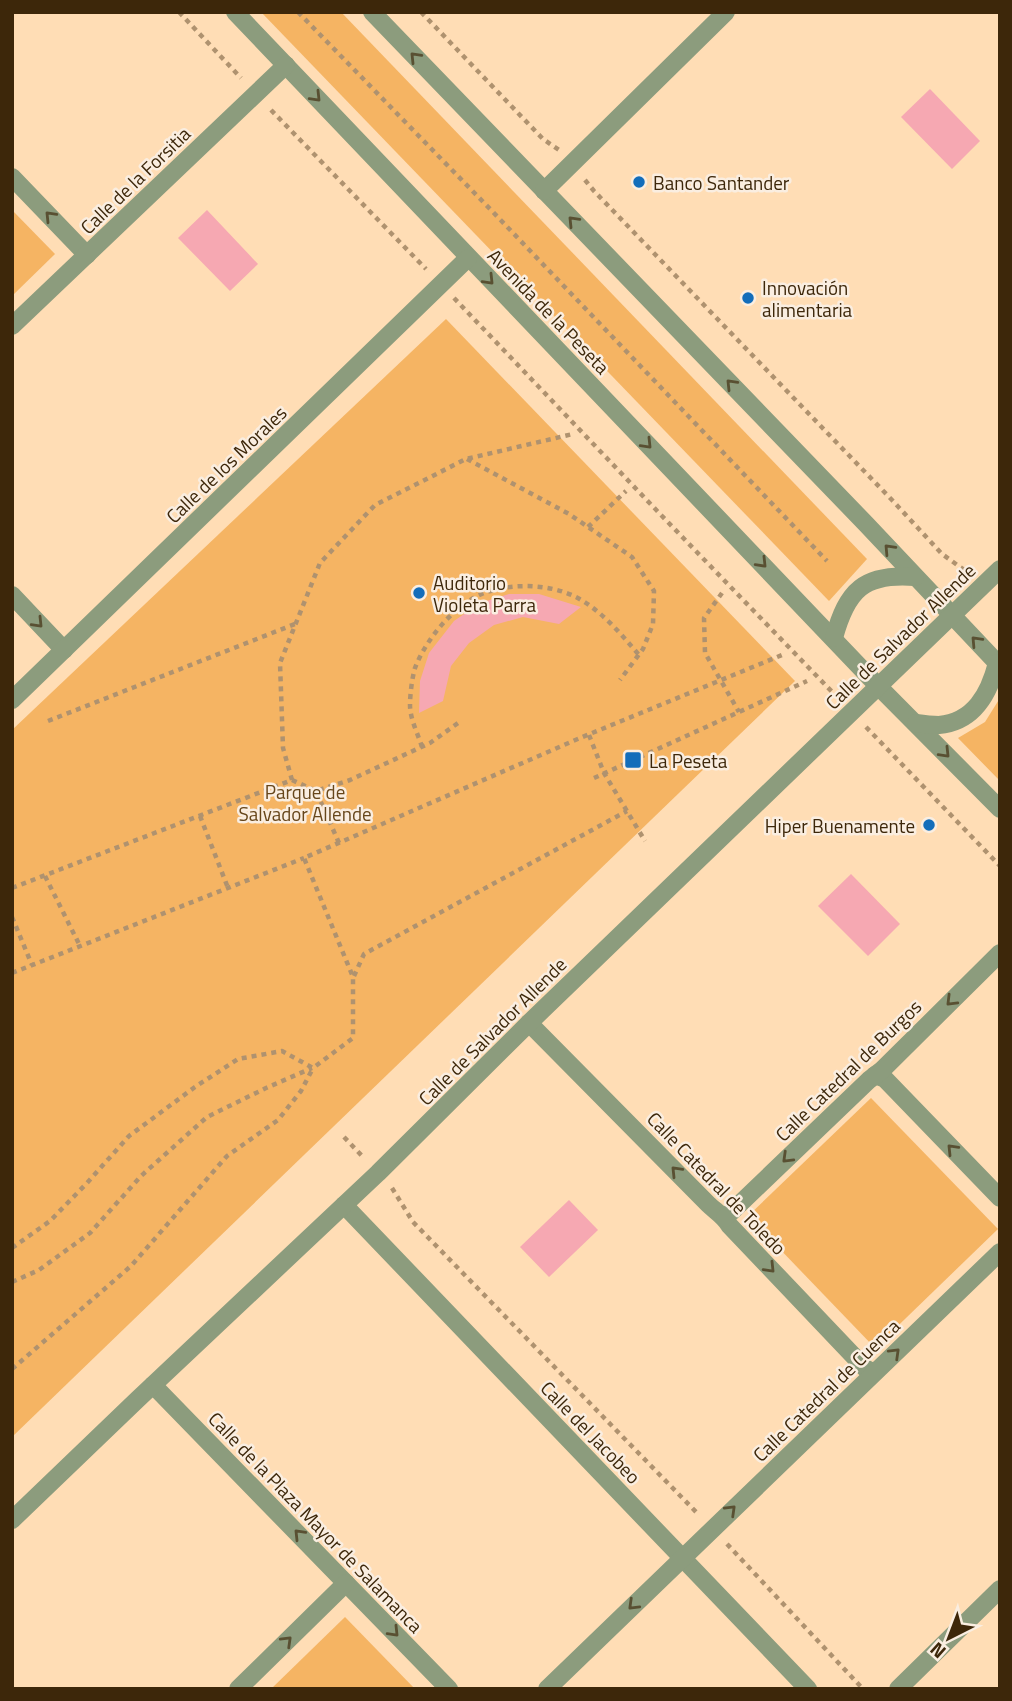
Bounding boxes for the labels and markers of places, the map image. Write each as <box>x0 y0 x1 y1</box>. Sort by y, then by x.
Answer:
place label: Banco Santander <box>653 168 790 197</box>
marker: Banco Santander <box>631 174 647 190</box>
place label: Innovación alimentaria <box>762 273 853 324</box>
marker: Innovación alimentaria <box>740 290 756 306</box>
place label: Auditorio Violeta Parra <box>433 568 536 619</box>
marker: Auditorio Violeta Parra <box>411 585 427 601</box>
place label: La Peseta <box>649 746 728 775</box>
marker: La Peseta <box>623 750 643 770</box>
place label: Hiper Buenamente <box>765 811 915 840</box>
marker: Hiper Buenamente <box>921 817 937 833</box>

